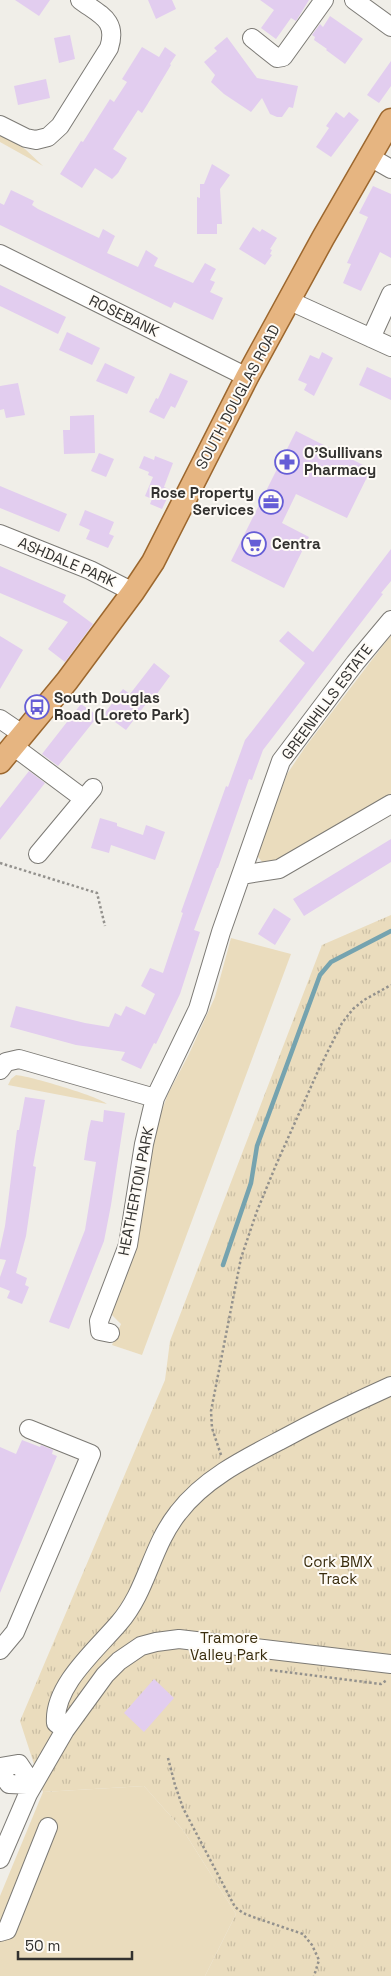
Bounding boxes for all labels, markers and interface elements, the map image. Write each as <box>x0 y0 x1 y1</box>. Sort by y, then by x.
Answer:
street label: ROSEBANK <box>86 290 162 341</box>
street label: SOUTH DOUGLAS ROAD <box>191 321 284 472</box>
place label: O'Sullivans Pharmacy <box>304 443 383 479</box>
pharmacy icon: O'Sullivans Pharmacy <box>274 449 300 475</box>
place label: Rose Property Services <box>151 483 254 519</box>
office icon: Rose Property Services <box>258 489 284 515</box>
supermarket icon: Centra <box>241 531 267 557</box>
street label: ASHDALE PARK <box>15 532 119 591</box>
place label: Centra <box>272 534 321 553</box>
street label: GREENHILLS ESTATE <box>277 640 376 763</box>
place label: South Douglas Road (Loreto Park) <box>54 688 189 724</box>
bus stop icon: South Douglas Road (Loreto Park) <box>24 694 50 720</box>
street label: HEATHERTON PARK <box>114 1125 157 1257</box>
park label: Cork BMX Track <box>304 1552 373 1588</box>
park label: Tramore Valley Park <box>190 1628 268 1664</box>
scale bar <box>18 1928 131 1960</box>
text: 50 m <box>25 1936 60 1955</box>

